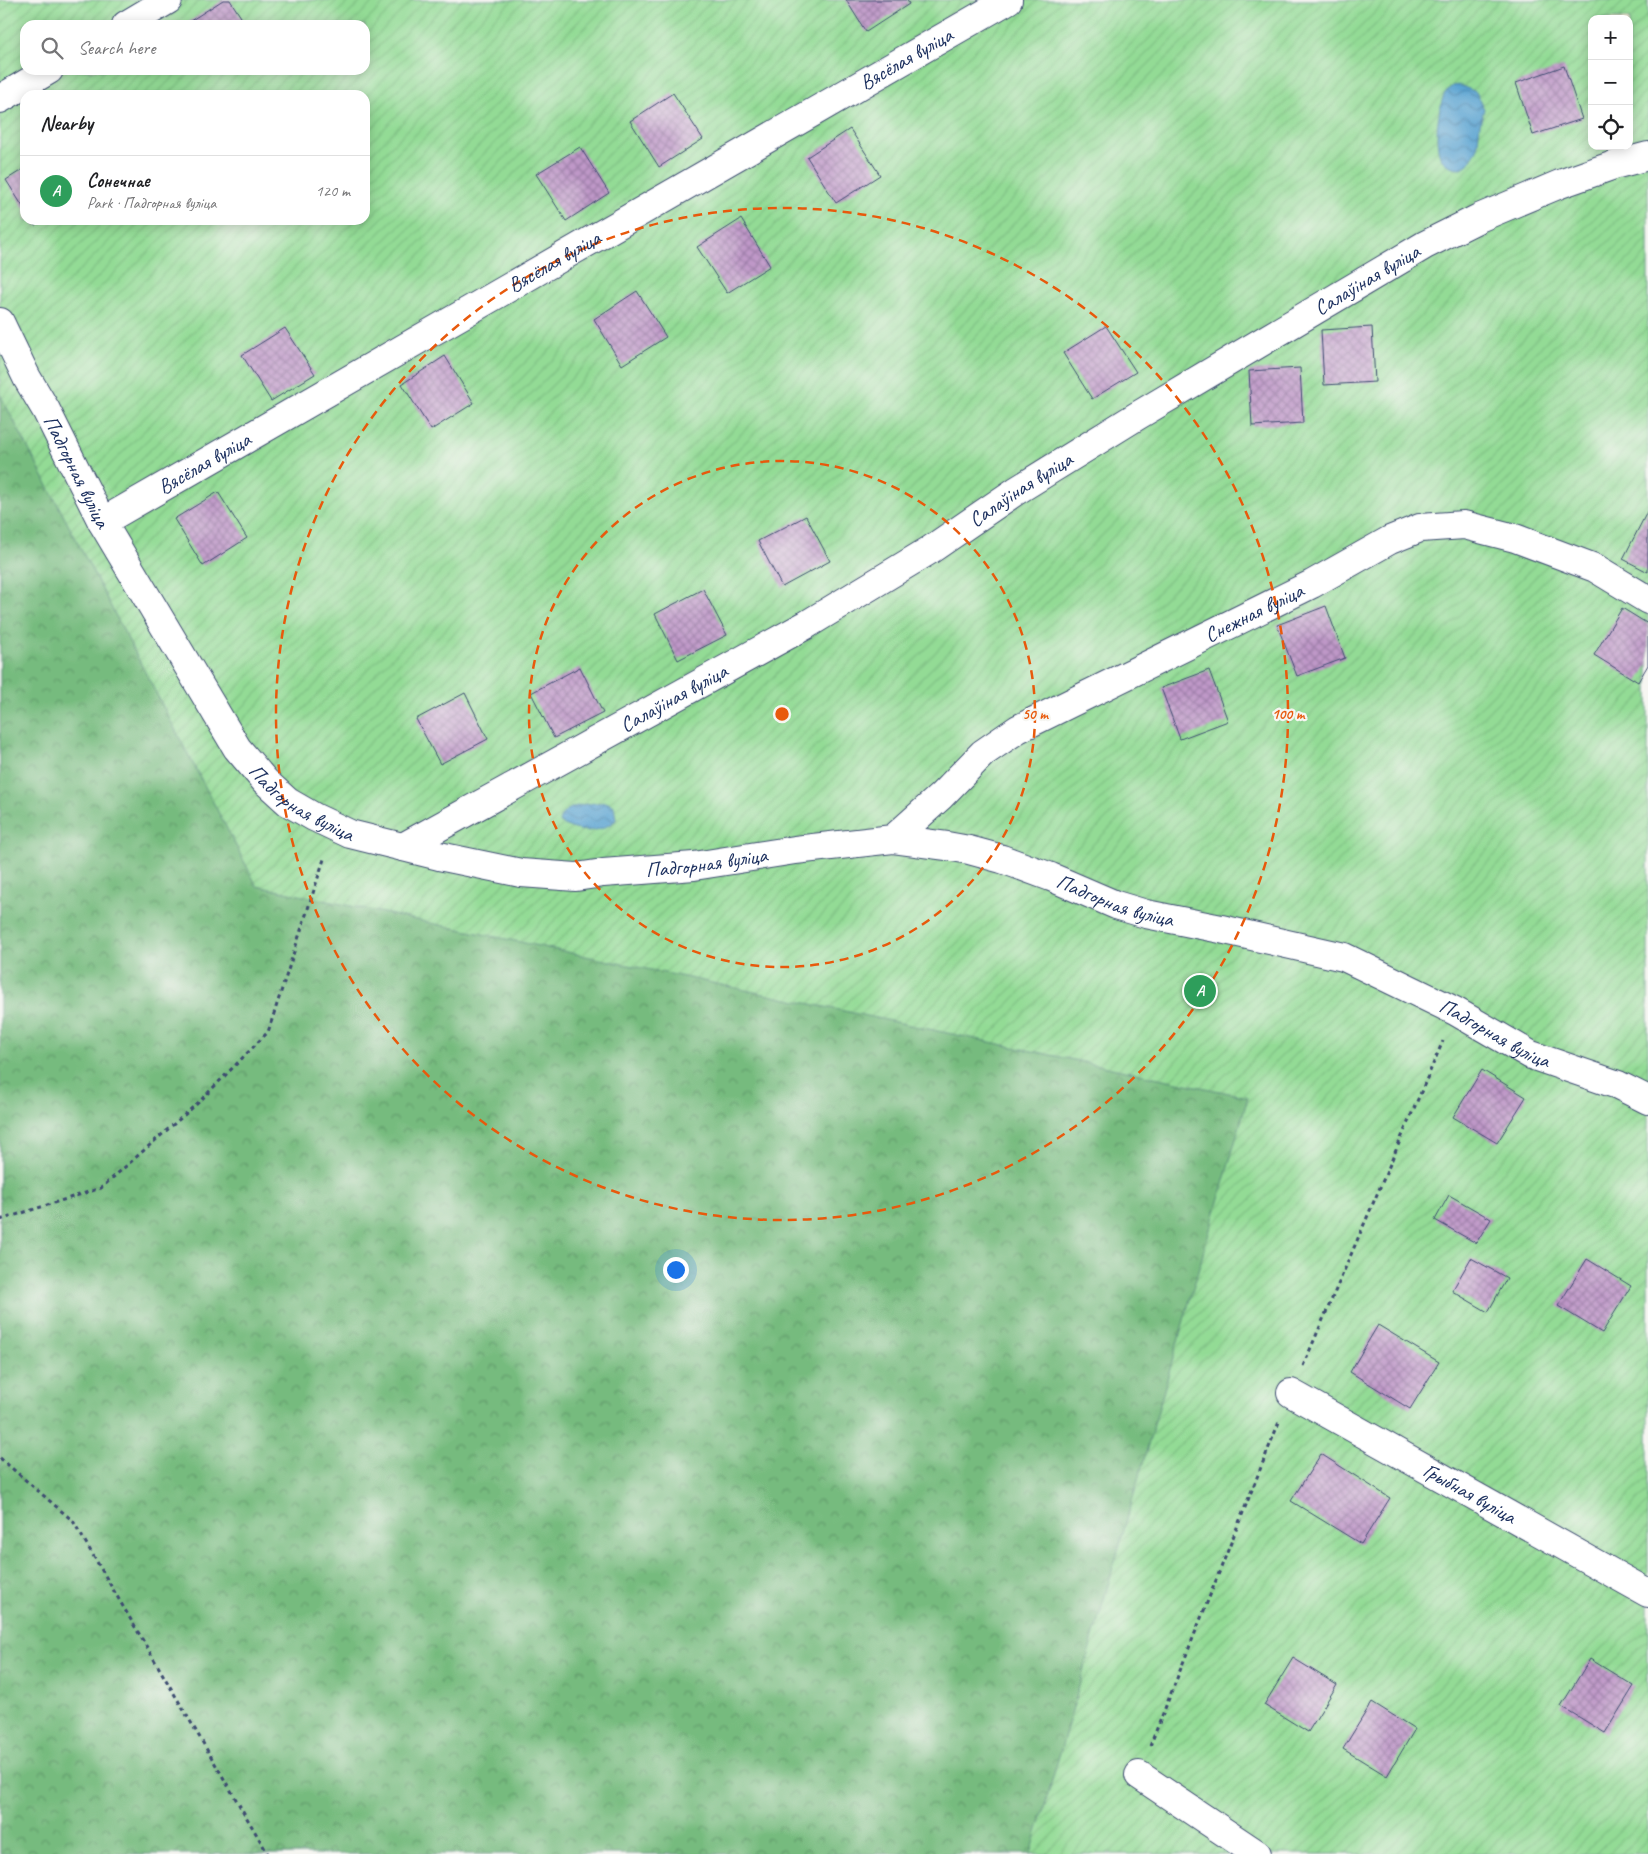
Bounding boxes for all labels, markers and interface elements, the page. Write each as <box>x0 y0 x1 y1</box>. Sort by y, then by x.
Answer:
map controls <box>1588 15 1633 150</box>
button: + <box>1588 15 1633 60</box>
search box <box>20 20 370 75</box>
street label: Вясёлая вуліца <box>855 21 959 96</box>
icon: search <box>38 34 66 62</box>
text: Search here <box>78 36 155 60</box>
button: − <box>1588 60 1633 105</box>
button: locate <box>1588 105 1633 150</box>
text: Nearby <box>40 110 93 136</box>
text: Сонечнае <box>87 169 149 193</box>
text: A <box>52 181 60 201</box>
text: 120 m <box>316 181 350 201</box>
text: Park · Падгорная вуліца <box>87 193 216 213</box>
street label: Вясёлая вуліца <box>503 224 607 298</box>
street label: Салаўіная вуліца <box>1309 237 1426 321</box>
street label: Падгорная вуліца <box>38 411 116 534</box>
street label: Вясёлая вуліца <box>153 425 257 500</box>
street label: Салаўіная вуліца <box>964 445 1079 533</box>
street label: Снежная вуліца <box>1200 577 1309 648</box>
street label: Салаўіная вуліца <box>615 657 733 738</box>
centre of rings <box>773 705 791 723</box>
text: 50 m <box>1022 705 1049 724</box>
text: 100 m <box>1272 705 1306 724</box>
street label: Падгорная вуліца <box>243 759 360 848</box>
street label: Падгорная вуліца <box>645 841 771 883</box>
street label: Падгорная вуліца <box>1053 868 1178 933</box>
pin: A <box>1184 972 1216 1010</box>
street label: Падгорная вуліца <box>1435 992 1555 1074</box>
your location <box>663 1257 689 1283</box>
street label: Грыбная вуліца <box>1419 1457 1522 1530</box>

